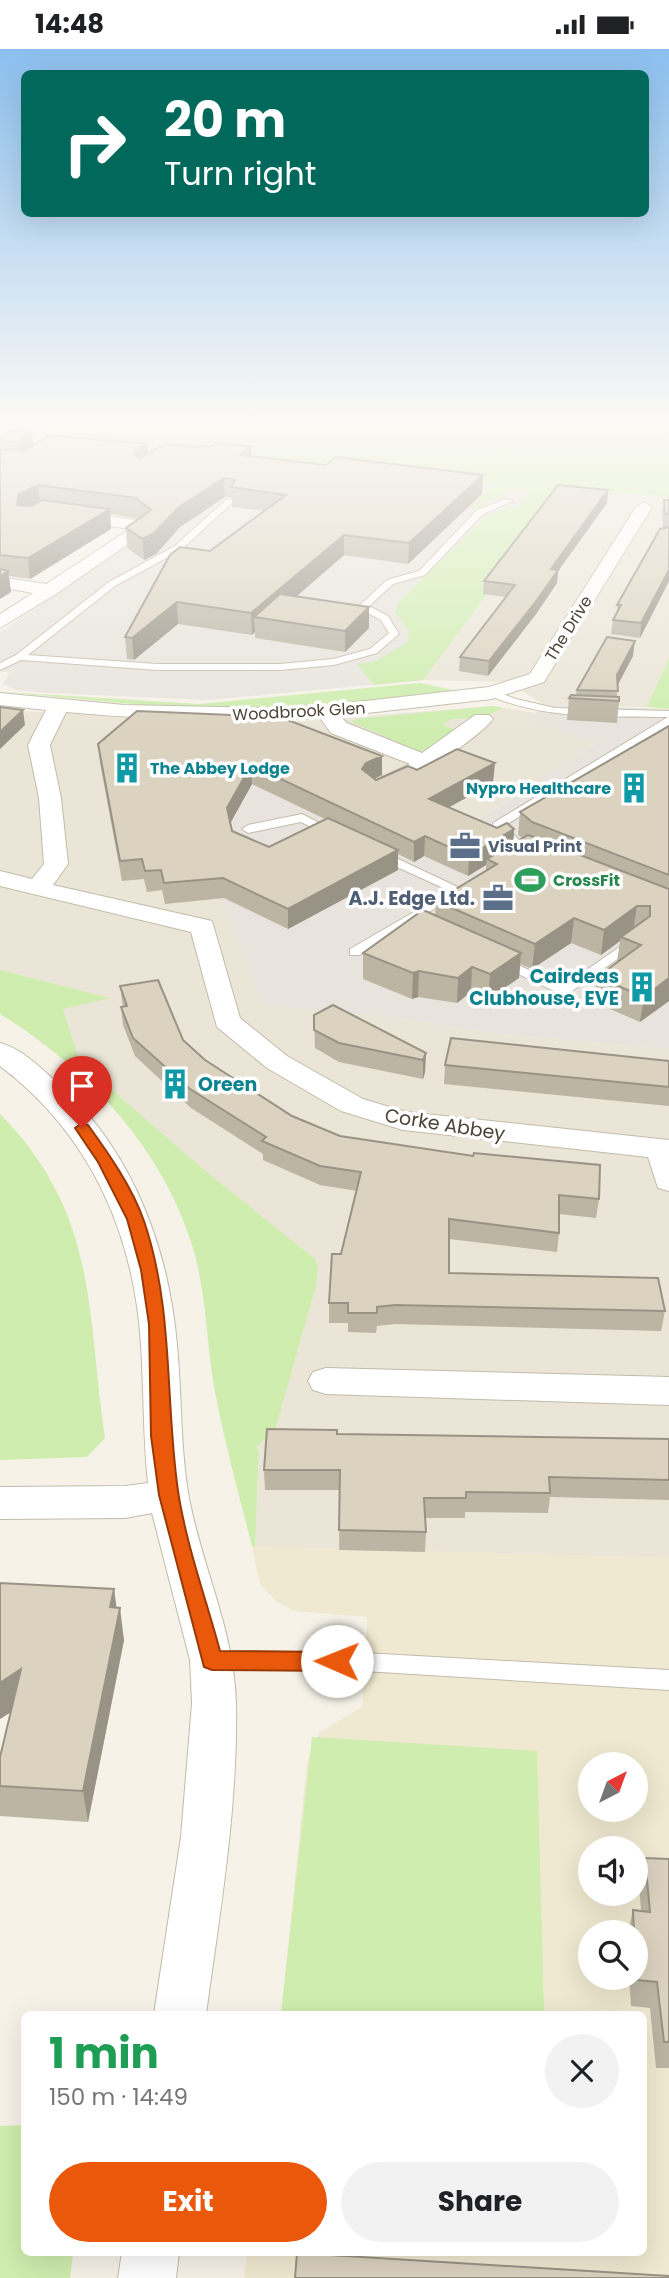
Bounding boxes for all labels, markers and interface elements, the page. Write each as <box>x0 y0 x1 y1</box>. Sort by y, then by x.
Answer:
text: 14:48 <box>35 6 104 42</box>
text: 20 m <box>164 86 286 154</box>
icon: right <box>49 98 140 189</box>
text: Turn right <box>164 151 316 196</box>
street label: The Drive <box>539 591 598 665</box>
street label: Woodbrook Glen <box>232 697 366 726</box>
building icon: The Abbey Lodge <box>110 751 144 785</box>
place label: The Abbey Lodge <box>150 757 290 780</box>
building icon: Nypro Healthcare <box>617 771 651 805</box>
place label: Nypro Healthcare <box>466 777 611 800</box>
office icon: Visual Print <box>448 829 482 863</box>
place label: Visual Print <box>488 835 582 858</box>
sports icon: CrossFit <box>513 863 547 897</box>
place label: CrossFit <box>553 869 620 892</box>
office icon: A.J. Edge Ltd. <box>481 881 515 915</box>
place label: A.J. Edge Ltd. <box>348 885 475 912</box>
place label: Cairdeas Clubhouse, EVE <box>469 963 619 1012</box>
building icon: Cairdeas Clubhouse, EVE <box>625 970 659 1004</box>
pin <box>52 1056 112 1128</box>
icon: arrive <box>63 1067 101 1105</box>
building icon: Oreen <box>158 1067 192 1101</box>
place label: Oreen <box>198 1071 257 1098</box>
street label: Corke Abbey <box>383 1102 507 1147</box>
position arrow <box>300 1624 374 1698</box>
north arrow <box>578 1752 648 1822</box>
map controls <box>578 1752 648 1990</box>
button: sound <box>578 1836 648 1906</box>
button: search <box>578 1920 648 1990</box>
text: 1 min <box>49 2024 159 2083</box>
button: close <box>545 2034 619 2108</box>
text: 150 m · 14:49 <box>49 2081 188 2113</box>
button: Exit <box>49 2162 327 2242</box>
button: Share <box>341 2162 619 2242</box>

